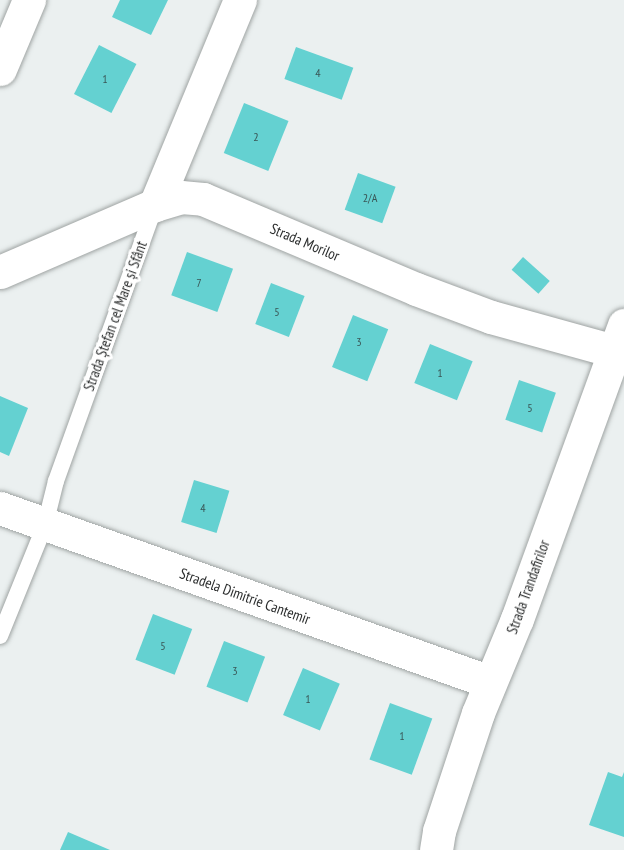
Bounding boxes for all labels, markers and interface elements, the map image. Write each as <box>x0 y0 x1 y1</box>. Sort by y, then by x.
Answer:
house number: 4 <box>315 66 321 80</box>
house number: 1 <box>102 72 108 86</box>
house number: 2 <box>253 130 259 144</box>
house number: 2/A <box>363 191 377 205</box>
street label: Strada Morilor <box>268 219 342 265</box>
street label: Strada Ștefan cel Mare și Sfânt <box>80 239 150 393</box>
house number: 7 <box>196 276 202 290</box>
house number: 5 <box>274 305 280 319</box>
house number: 3 <box>356 335 362 349</box>
house number: 1 <box>437 366 443 380</box>
house number: 5 <box>527 401 533 415</box>
house number: 4 <box>200 501 206 515</box>
street label: Strada Trandafirilor <box>503 537 553 637</box>
street label: Stradela Dimitrie Cantemir <box>177 564 313 628</box>
house number: 5 <box>160 639 166 653</box>
house number: 3 <box>232 664 238 678</box>
house number: 1 <box>305 692 311 706</box>
house number: 1 <box>399 729 405 743</box>

